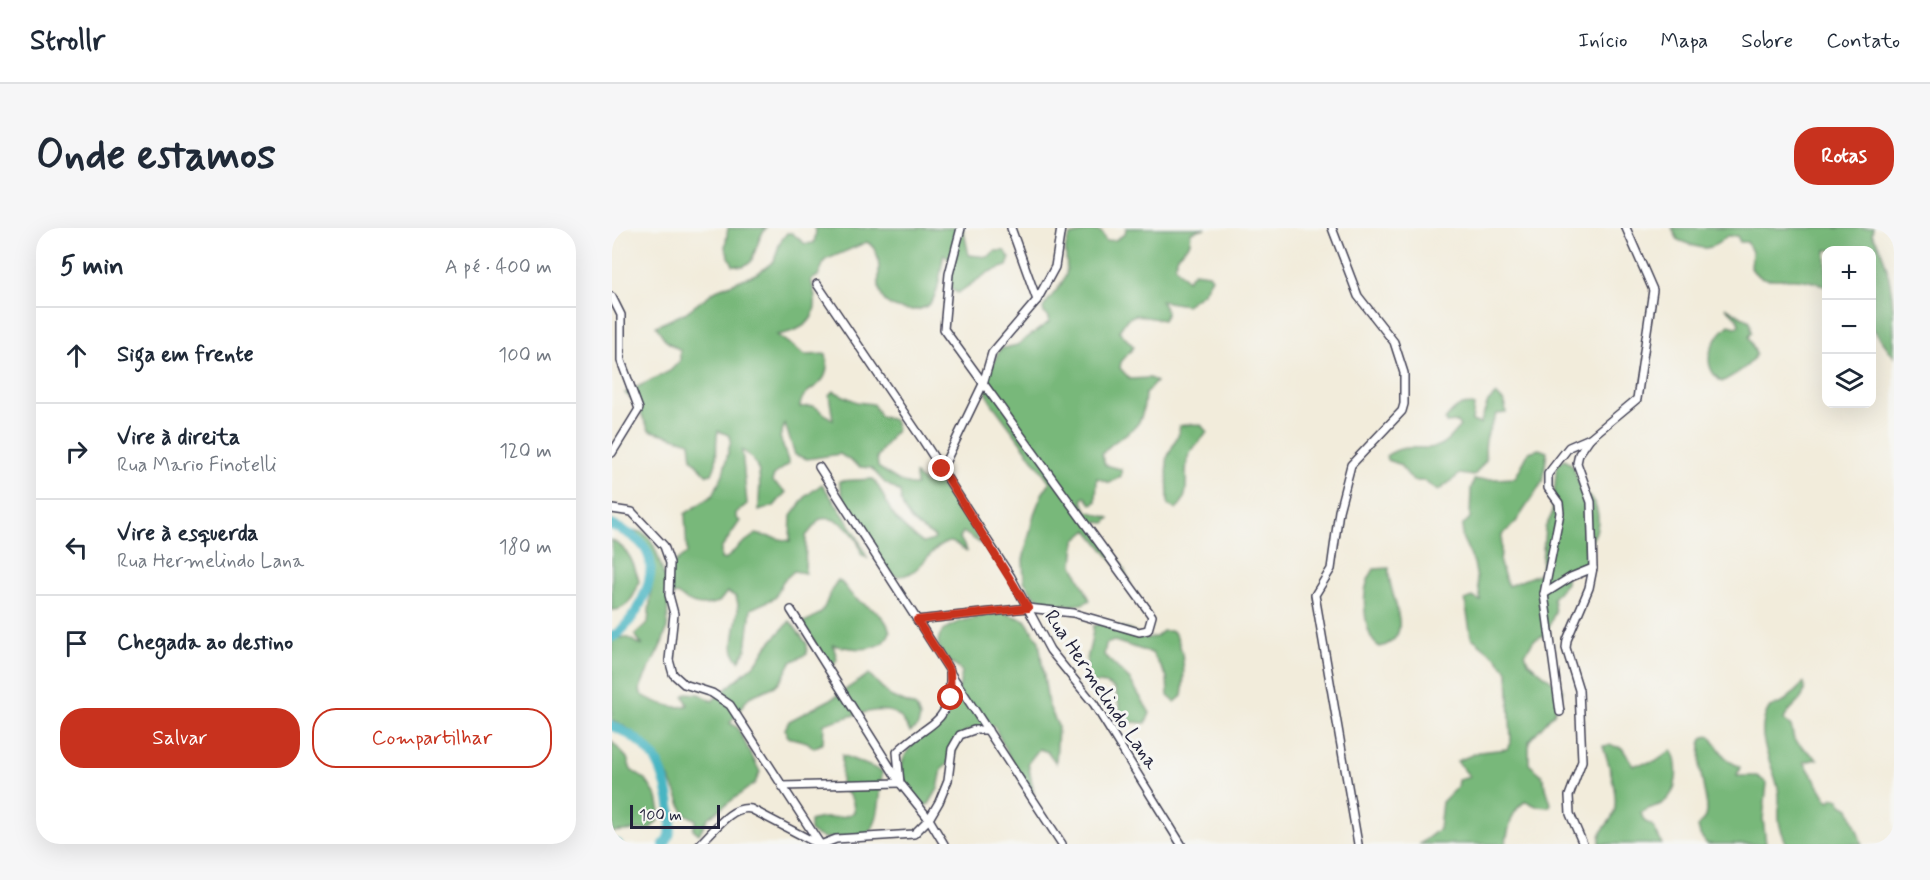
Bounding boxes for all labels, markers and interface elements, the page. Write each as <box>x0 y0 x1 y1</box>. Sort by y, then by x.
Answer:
text: Strollr <box>30 23 105 60</box>
text: Início <box>1578 27 1628 55</box>
text: Mapa <box>1661 27 1708 55</box>
text: Sobre <box>1741 27 1793 55</box>
text: Contato <box>1826 27 1900 55</box>
button: Rotas <box>1794 127 1894 185</box>
text: Onde estamos <box>36 129 276 184</box>
map controls <box>1822 246 1876 408</box>
button: + <box>1822 246 1876 300</box>
text: 5 min <box>60 250 124 284</box>
text: A pé · 400 m <box>445 254 552 281</box>
button: − <box>1822 300 1876 354</box>
icon: ahead <box>60 339 93 372</box>
text: Siga em frente <box>117 341 254 369</box>
text: 100 m <box>498 342 552 369</box>
button: layers <box>1822 354 1876 408</box>
text: Vire à direita <box>117 424 240 452</box>
icon: right <box>60 435 93 468</box>
text: 120 m <box>499 438 552 465</box>
text: Rua Mario Finotelli <box>117 452 277 479</box>
route end <box>928 455 954 481</box>
text: Vire à esquerda <box>117 520 258 548</box>
icon: left <box>60 531 93 564</box>
text: 180 m <box>499 534 552 561</box>
text: Rua Hermelindo Lana <box>117 548 304 575</box>
street label: Rua Hermelindo Lana <box>1037 605 1165 776</box>
icon: arrive <box>60 627 93 660</box>
text: Chegada ao destino <box>117 629 293 657</box>
route start <box>937 684 963 710</box>
button: Salvar <box>60 708 300 768</box>
button: Compartilhar <box>312 708 552 768</box>
scale bar <box>630 802 720 830</box>
text: 100 m <box>639 805 682 826</box>

